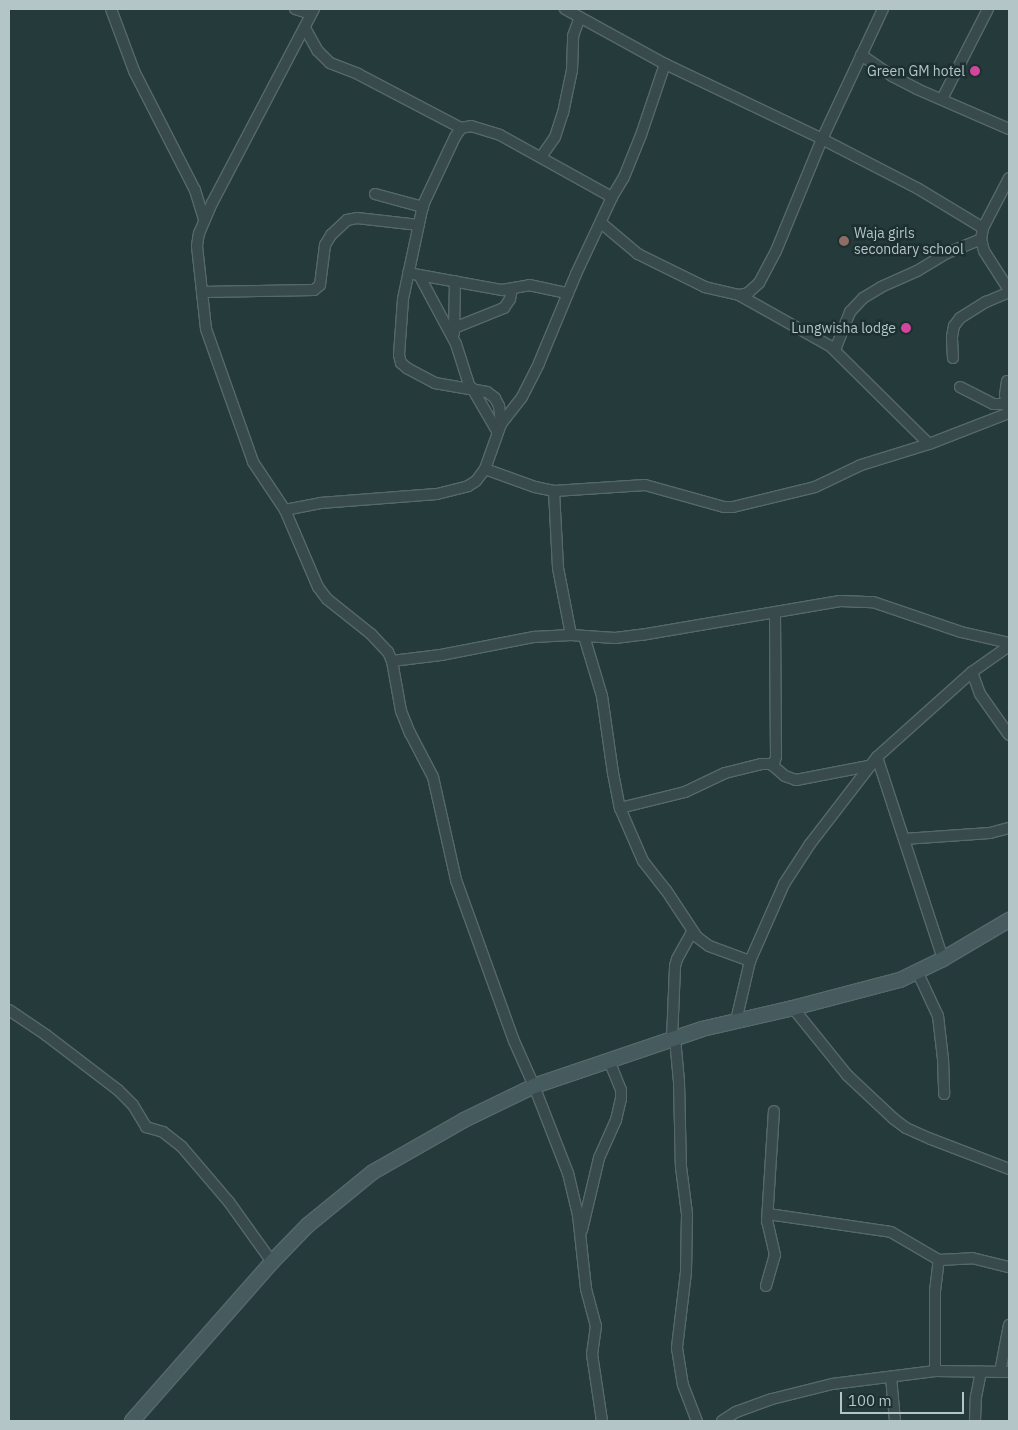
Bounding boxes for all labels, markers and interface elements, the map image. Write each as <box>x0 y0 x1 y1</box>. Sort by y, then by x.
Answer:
place label: Green GM hotel <box>867 63 965 79</box>
marker: Green GM hotel <box>969 65 981 77</box>
place label: Waja girls secondary school <box>854 225 964 258</box>
marker: Waja girls secondary school <box>838 235 850 247</box>
place label: Lungwisha lodge <box>791 320 896 336</box>
marker: Lungwisha lodge <box>900 322 912 334</box>
scale bar <box>843 1382 967 1414</box>
text: 100 m <box>848 1391 892 1410</box>

